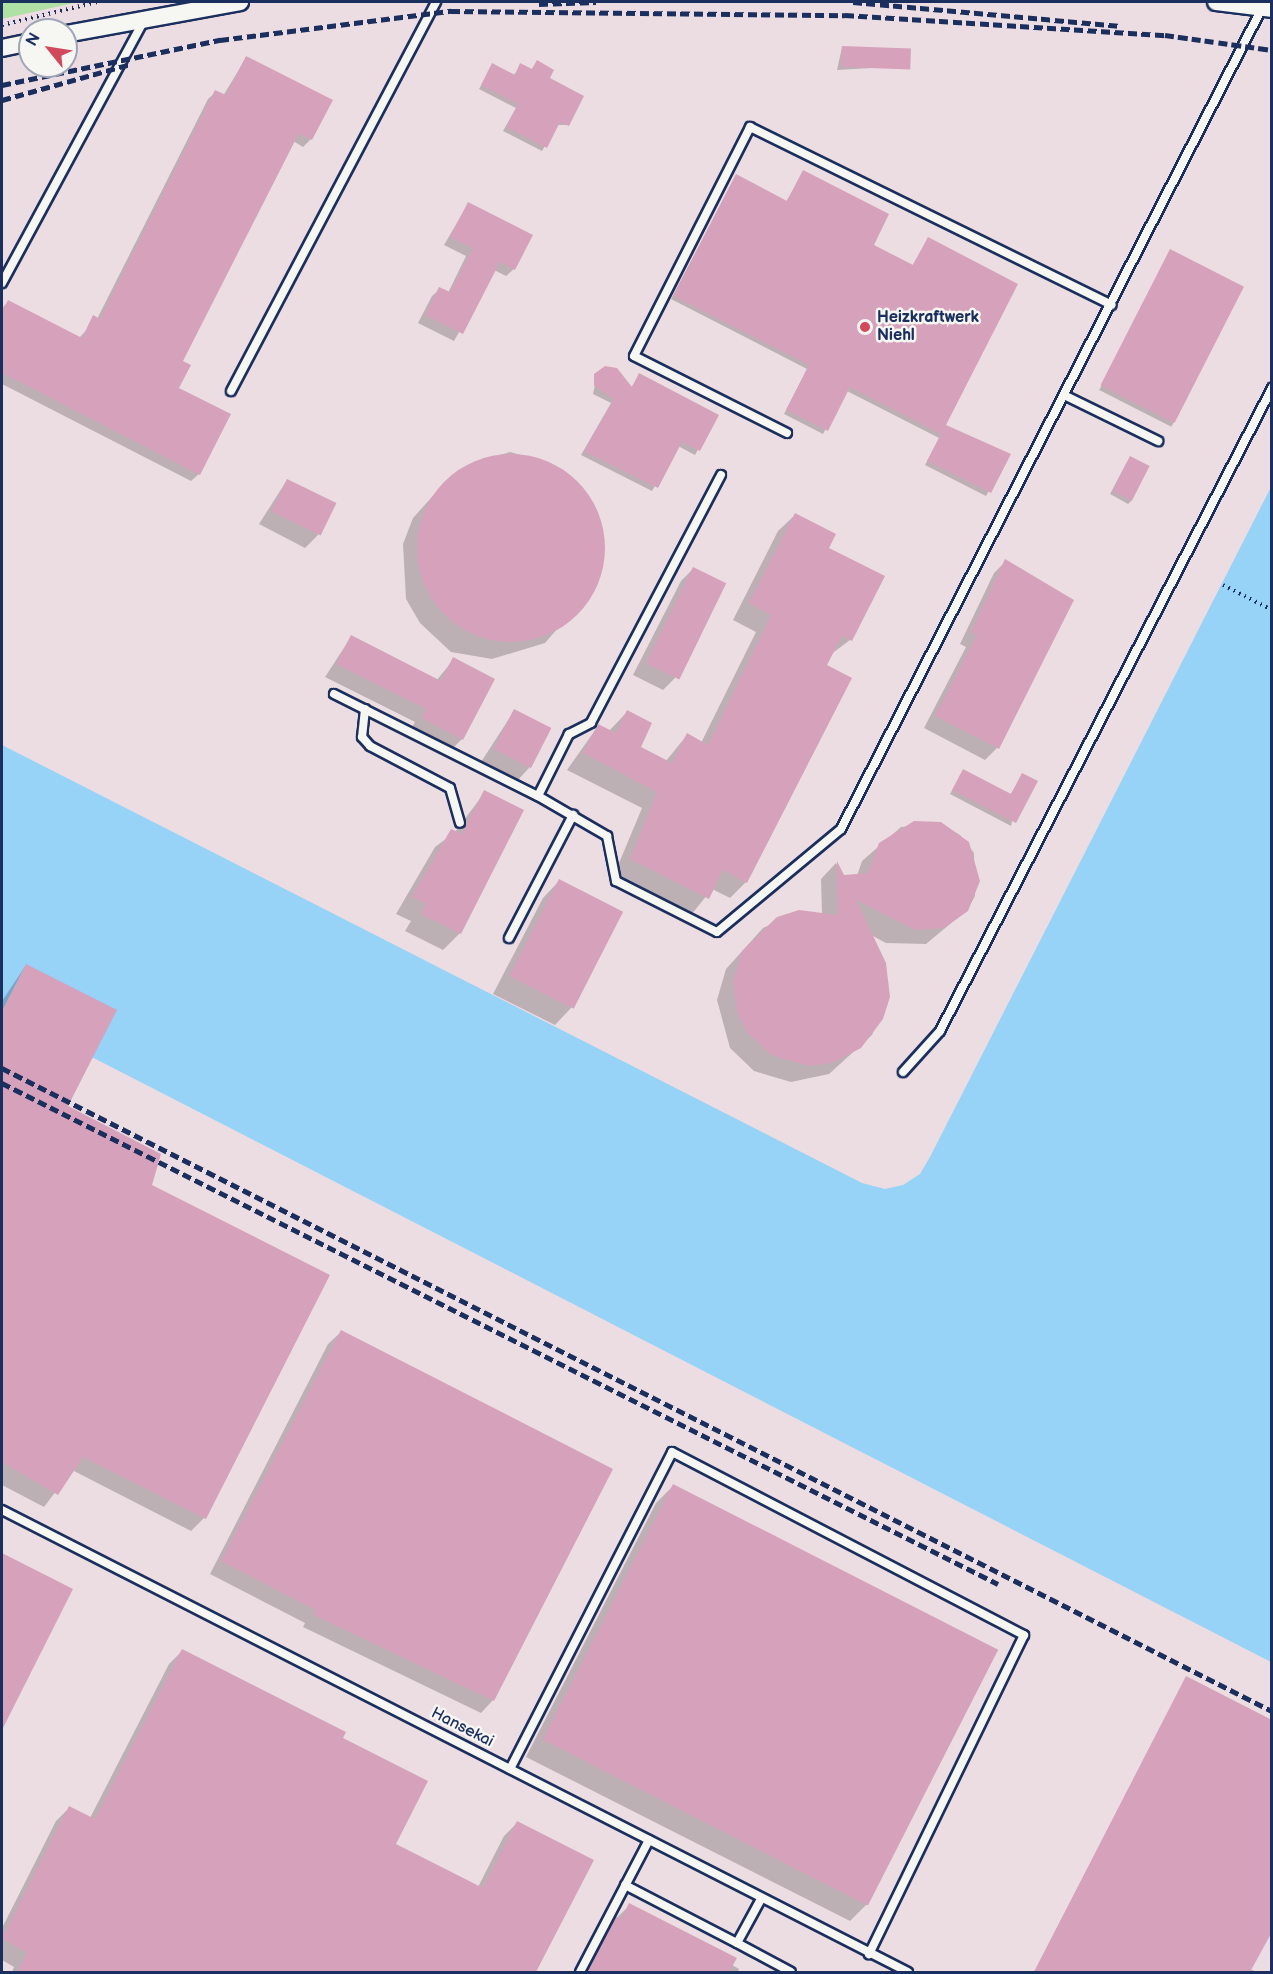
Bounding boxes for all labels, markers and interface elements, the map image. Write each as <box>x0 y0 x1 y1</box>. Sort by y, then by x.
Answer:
north arrow <box>18 18 78 78</box>
text: N <box>22 30 45 50</box>
place label: Heizkraftwerk Niehl <box>877 308 979 346</box>
marker: Heizkraftwerk Niehl <box>858 320 872 334</box>
street label: Hansekai <box>428 1704 496 1752</box>

